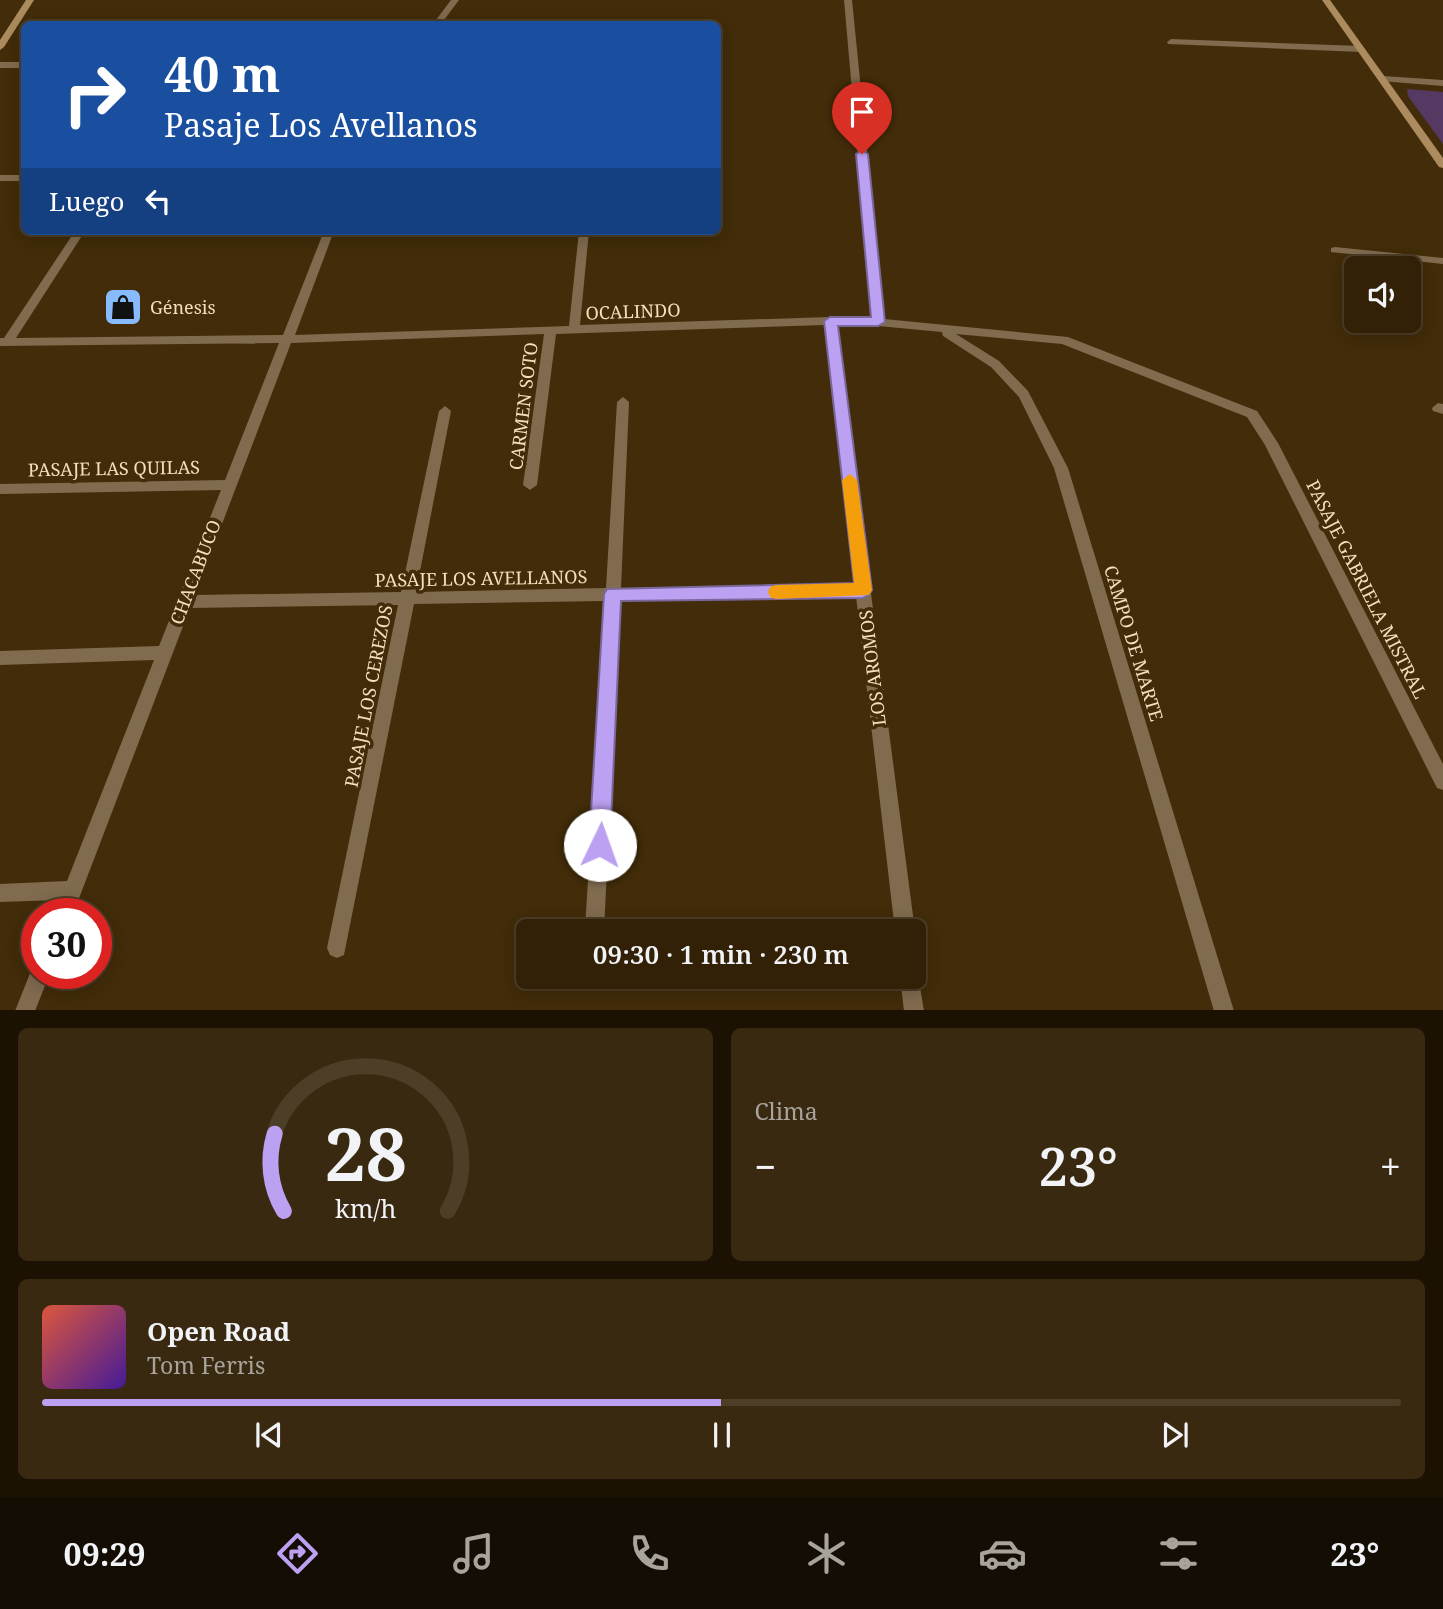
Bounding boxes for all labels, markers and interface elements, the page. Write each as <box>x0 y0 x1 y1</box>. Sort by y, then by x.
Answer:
text: 40 m <box>164 40 280 106</box>
icon: right <box>49 49 140 140</box>
pin <box>832 82 892 154</box>
icon: arrive <box>843 93 881 131</box>
text: Pasaje Los Avellanos <box>164 103 478 146</box>
icon: left <box>139 182 177 220</box>
text: Luego <box>49 183 125 219</box>
map controls <box>1344 256 1421 333</box>
button: sound <box>1344 256 1421 333</box>
shop icon: Génesis <box>102 286 144 328</box>
place label: Génesis <box>150 295 216 319</box>
street label: OCALINDO <box>585 297 681 325</box>
street label: CARMEN SOTO <box>503 341 543 471</box>
street label: PASAJE LAS QUILAS <box>28 455 200 481</box>
street label: PASAJE GABRIELA MISTRAL <box>1301 476 1433 702</box>
street label: CHACABUCO <box>164 516 226 628</box>
street label: CAMPO DE MARTE <box>1099 562 1169 724</box>
street label: PASAJE LOS AVELLANOS <box>374 564 588 592</box>
street label: PASAJE LOS CEREZOS <box>339 603 397 789</box>
street label: LOS AROMOS <box>853 609 891 727</box>
position arrow <box>563 808 637 882</box>
speed limit sign: 30 <box>21 898 112 989</box>
text: 09:30 · 1 min · 230 m <box>593 936 849 972</box>
text: Clima <box>755 1095 818 1127</box>
text: 28 <box>324 1103 406 1202</box>
text: 23° <box>1038 1130 1118 1201</box>
text: − <box>755 1140 777 1192</box>
text: + <box>1380 1140 1401 1192</box>
text: km/h <box>335 1190 396 1224</box>
text: Open Road <box>147 1313 290 1349</box>
text: Tom Ferris <box>147 1349 265 1381</box>
icon: previous <box>250 1416 288 1454</box>
icon: pause <box>703 1416 741 1454</box>
icon: next <box>1156 1416 1194 1454</box>
icon: directions <box>273 1529 322 1578</box>
icon: music <box>449 1529 498 1578</box>
icon: phone <box>625 1529 674 1578</box>
icon: climate <box>802 1529 851 1578</box>
icon: car <box>978 1529 1027 1578</box>
icon: filters <box>1154 1529 1203 1578</box>
text: 09:29 <box>64 1532 146 1575</box>
text: 23° <box>1330 1532 1379 1575</box>

